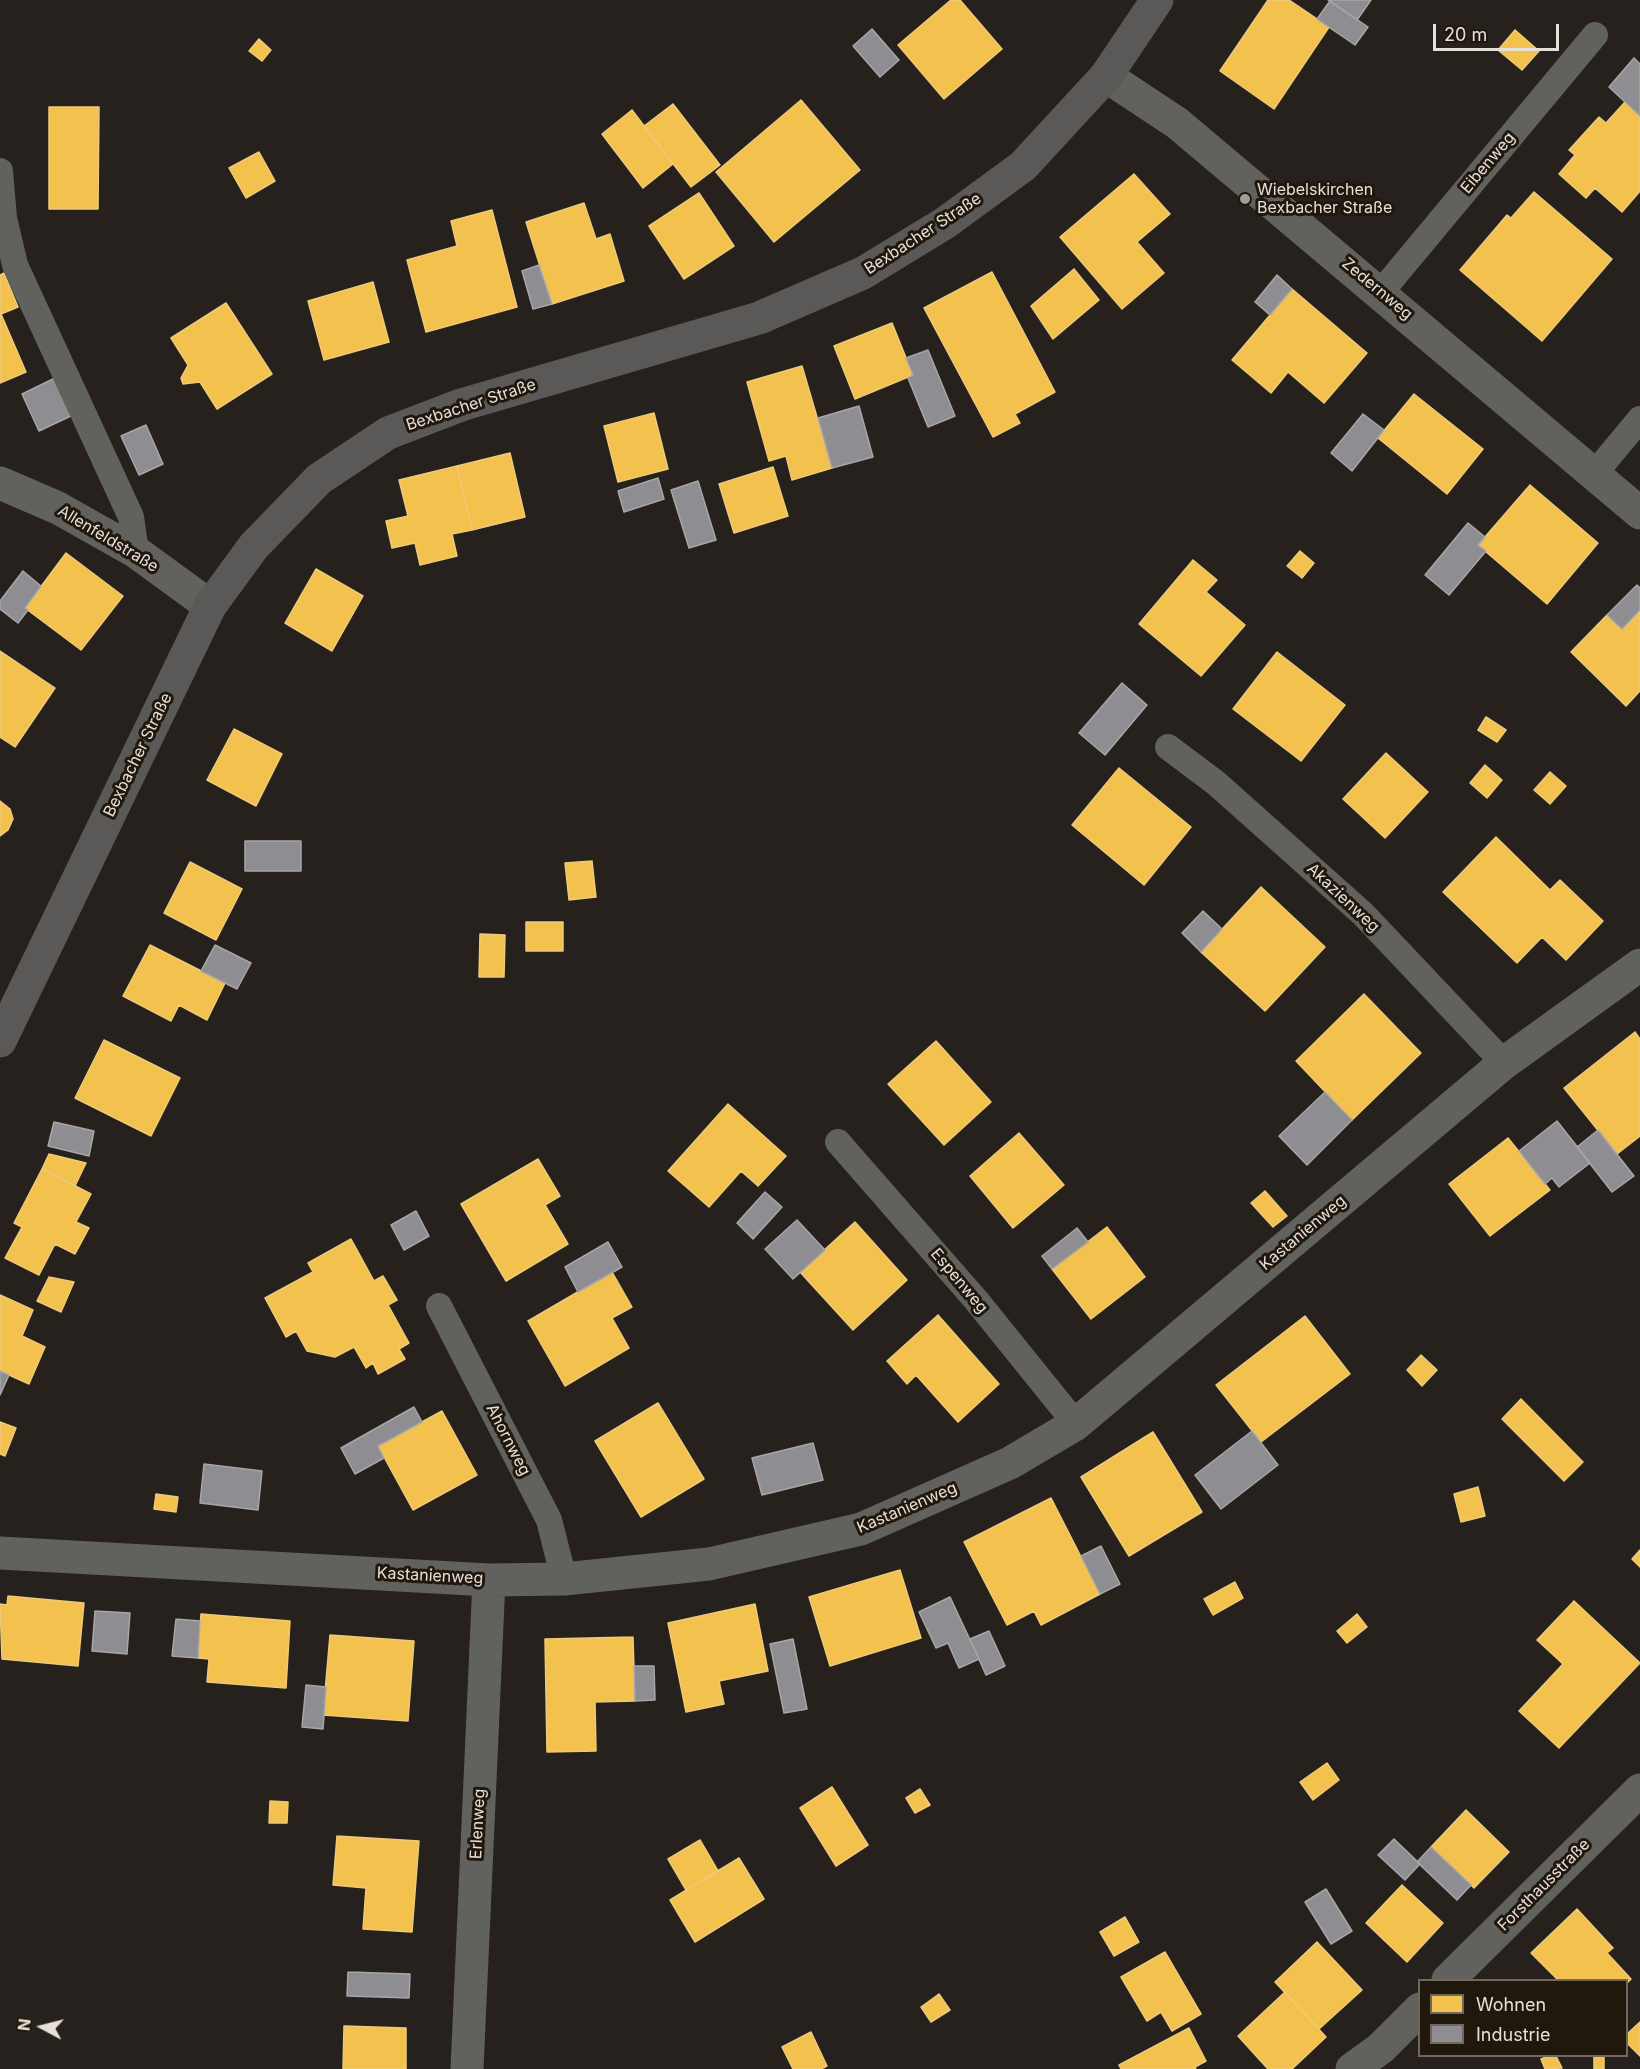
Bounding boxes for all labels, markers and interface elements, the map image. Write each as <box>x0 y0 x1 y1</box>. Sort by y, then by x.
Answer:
scale bar <box>1436 12 1562 50</box>
text: 20 m <box>1444 24 1487 45</box>
street label: Eibenweg <box>1457 128 1519 198</box>
place label: Wiebelskirchen Bexbacher Straße <box>1257 180 1392 218</box>
street label: Bexbacher Straße <box>861 189 985 279</box>
marker: Wiebelskirchen Bexbacher Straße <box>1238 192 1252 206</box>
street label: Zedernweg <box>1338 254 1416 324</box>
street label: Bexbacher Straße <box>404 375 538 435</box>
street label: Allenfeldstraße <box>54 501 162 577</box>
street label: Bexbacher Straße <box>100 690 176 820</box>
street label: Akazienweg <box>1303 860 1383 936</box>
street label: Kastanienweg <box>1256 1191 1350 1275</box>
street label: Espenweg <box>926 1245 992 1317</box>
street label: Ahornweg <box>482 1401 534 1479</box>
street label: Kastanienweg <box>854 1478 960 1538</box>
street label: Kastanienweg <box>376 1564 484 1588</box>
street label: Erlenweg <box>467 1788 489 1860</box>
street label: Forsthausstraße <box>1494 1835 1594 1935</box>
legend <box>1418 1979 1628 2057</box>
text: Wohnen <box>1476 1994 1546 2015</box>
north arrow <box>12 1997 72 2057</box>
text: N <box>13 2018 35 2032</box>
text: Industrie <box>1476 2024 1550 2045</box>

